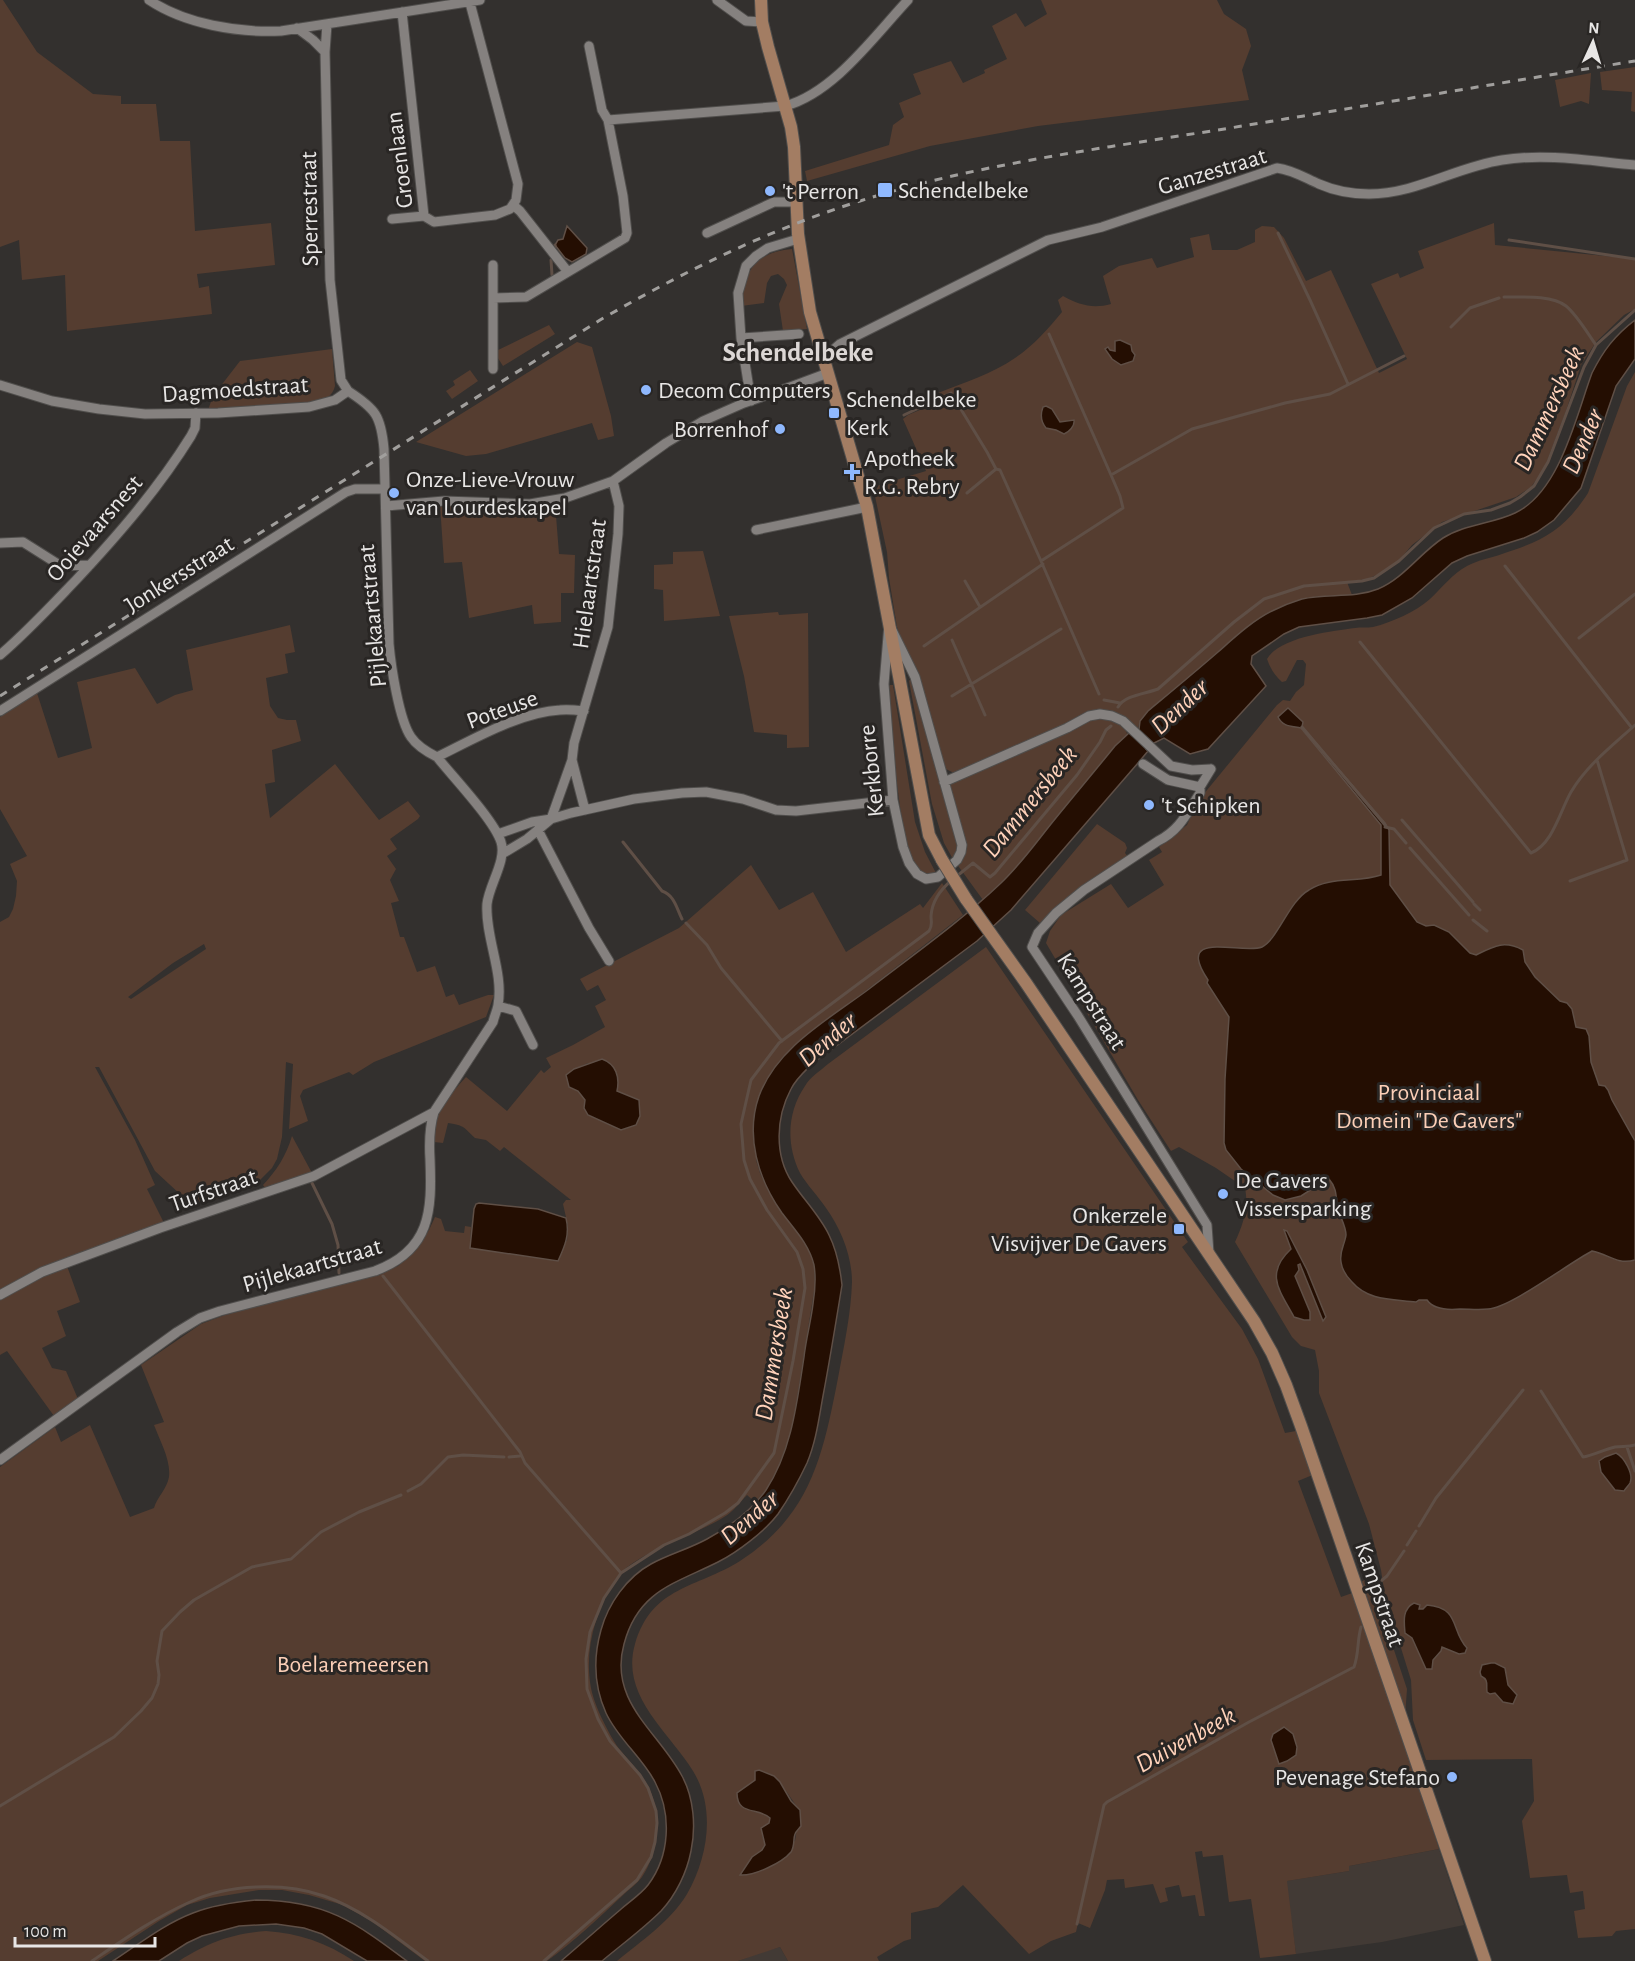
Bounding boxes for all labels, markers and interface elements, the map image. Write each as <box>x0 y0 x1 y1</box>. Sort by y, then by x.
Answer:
north arrow <box>1563 12 1623 72</box>
text: N <box>1588 20 1600 36</box>
street label: Groenlaan <box>382 110 418 210</box>
street label: Ganzestraat <box>1155 144 1270 200</box>
street label: Sperrestraat <box>297 151 323 267</box>
place label: Schendelbeke <box>898 179 1028 203</box>
place label: 't Perron <box>782 180 859 204</box>
marker: Schendelbeke <box>876 181 894 199</box>
marker: 't Perron <box>763 184 777 198</box>
district label: Schendelbeke <box>722 339 874 366</box>
water label: Dammersbeek <box>1509 342 1589 475</box>
street label: Dagmoedstraat <box>161 373 309 407</box>
place label: Decom Computers <box>658 379 831 403</box>
marker: Decom Computers <box>639 383 653 397</box>
place label: Schendelbeke Kerk <box>846 388 976 440</box>
water label: Dender <box>1557 404 1609 478</box>
marker: Schendelbeke Kerk <box>827 406 841 420</box>
place label: Borrenhof <box>674 418 770 442</box>
marker: Borrenhof <box>773 422 787 436</box>
place label: Apotheek R.G. Rebry <box>864 447 960 499</box>
marker: Apotheek R.G. Rebry <box>845 465 859 479</box>
place label: Onze-Lieve-Vrouw van Lourdeskapel <box>406 468 574 520</box>
street label: Ooievaarsnest <box>42 471 147 586</box>
marker: Onze-Lieve-Vrouw van Lourdeskapel <box>387 486 401 500</box>
street label: Hielaartstraat <box>569 518 611 650</box>
street label: Jonkersstraat <box>121 532 238 618</box>
street label: Pijlekaartstraat <box>355 543 391 688</box>
water label: Dender <box>1146 673 1214 739</box>
street label: Poteuse <box>464 686 541 734</box>
street label: Kerkborre <box>855 723 889 818</box>
water label: Dammersbeek <box>977 741 1082 862</box>
place label: 't Schipken <box>1161 794 1261 818</box>
marker: 't Schipken <box>1142 798 1156 812</box>
street label: Kampstraat <box>1052 949 1130 1054</box>
water label: Dender <box>794 1007 863 1072</box>
park label: Provinciaal Domein "De Gavers" <box>1336 1081 1522 1133</box>
street label: Turfstraat <box>166 1165 261 1217</box>
place label: De Gavers Vissersparking <box>1235 1169 1372 1221</box>
marker: De Gavers Vissersparking <box>1216 1187 1230 1201</box>
place label: Onkerzele Visvijver De Gavers <box>991 1204 1167 1256</box>
marker: Onkerzele Visvijver De Gavers <box>1172 1222 1186 1236</box>
street label: Pijlekaartstraat <box>240 1235 385 1297</box>
water label: Dammersbeek <box>751 1286 797 1423</box>
water label: Dender <box>716 1485 785 1550</box>
street label: Kampstraat <box>1350 1539 1408 1650</box>
park label: Boelaremeersen <box>277 1653 429 1677</box>
water label: Duivenbeek <box>1131 1702 1240 1778</box>
place label: Pevenage Stefano <box>1275 1766 1440 1790</box>
marker: Pevenage Stefano <box>1445 1770 1459 1784</box>
scale bar <box>15 1910 154 1948</box>
text: 100 m <box>24 1923 67 1941</box>

